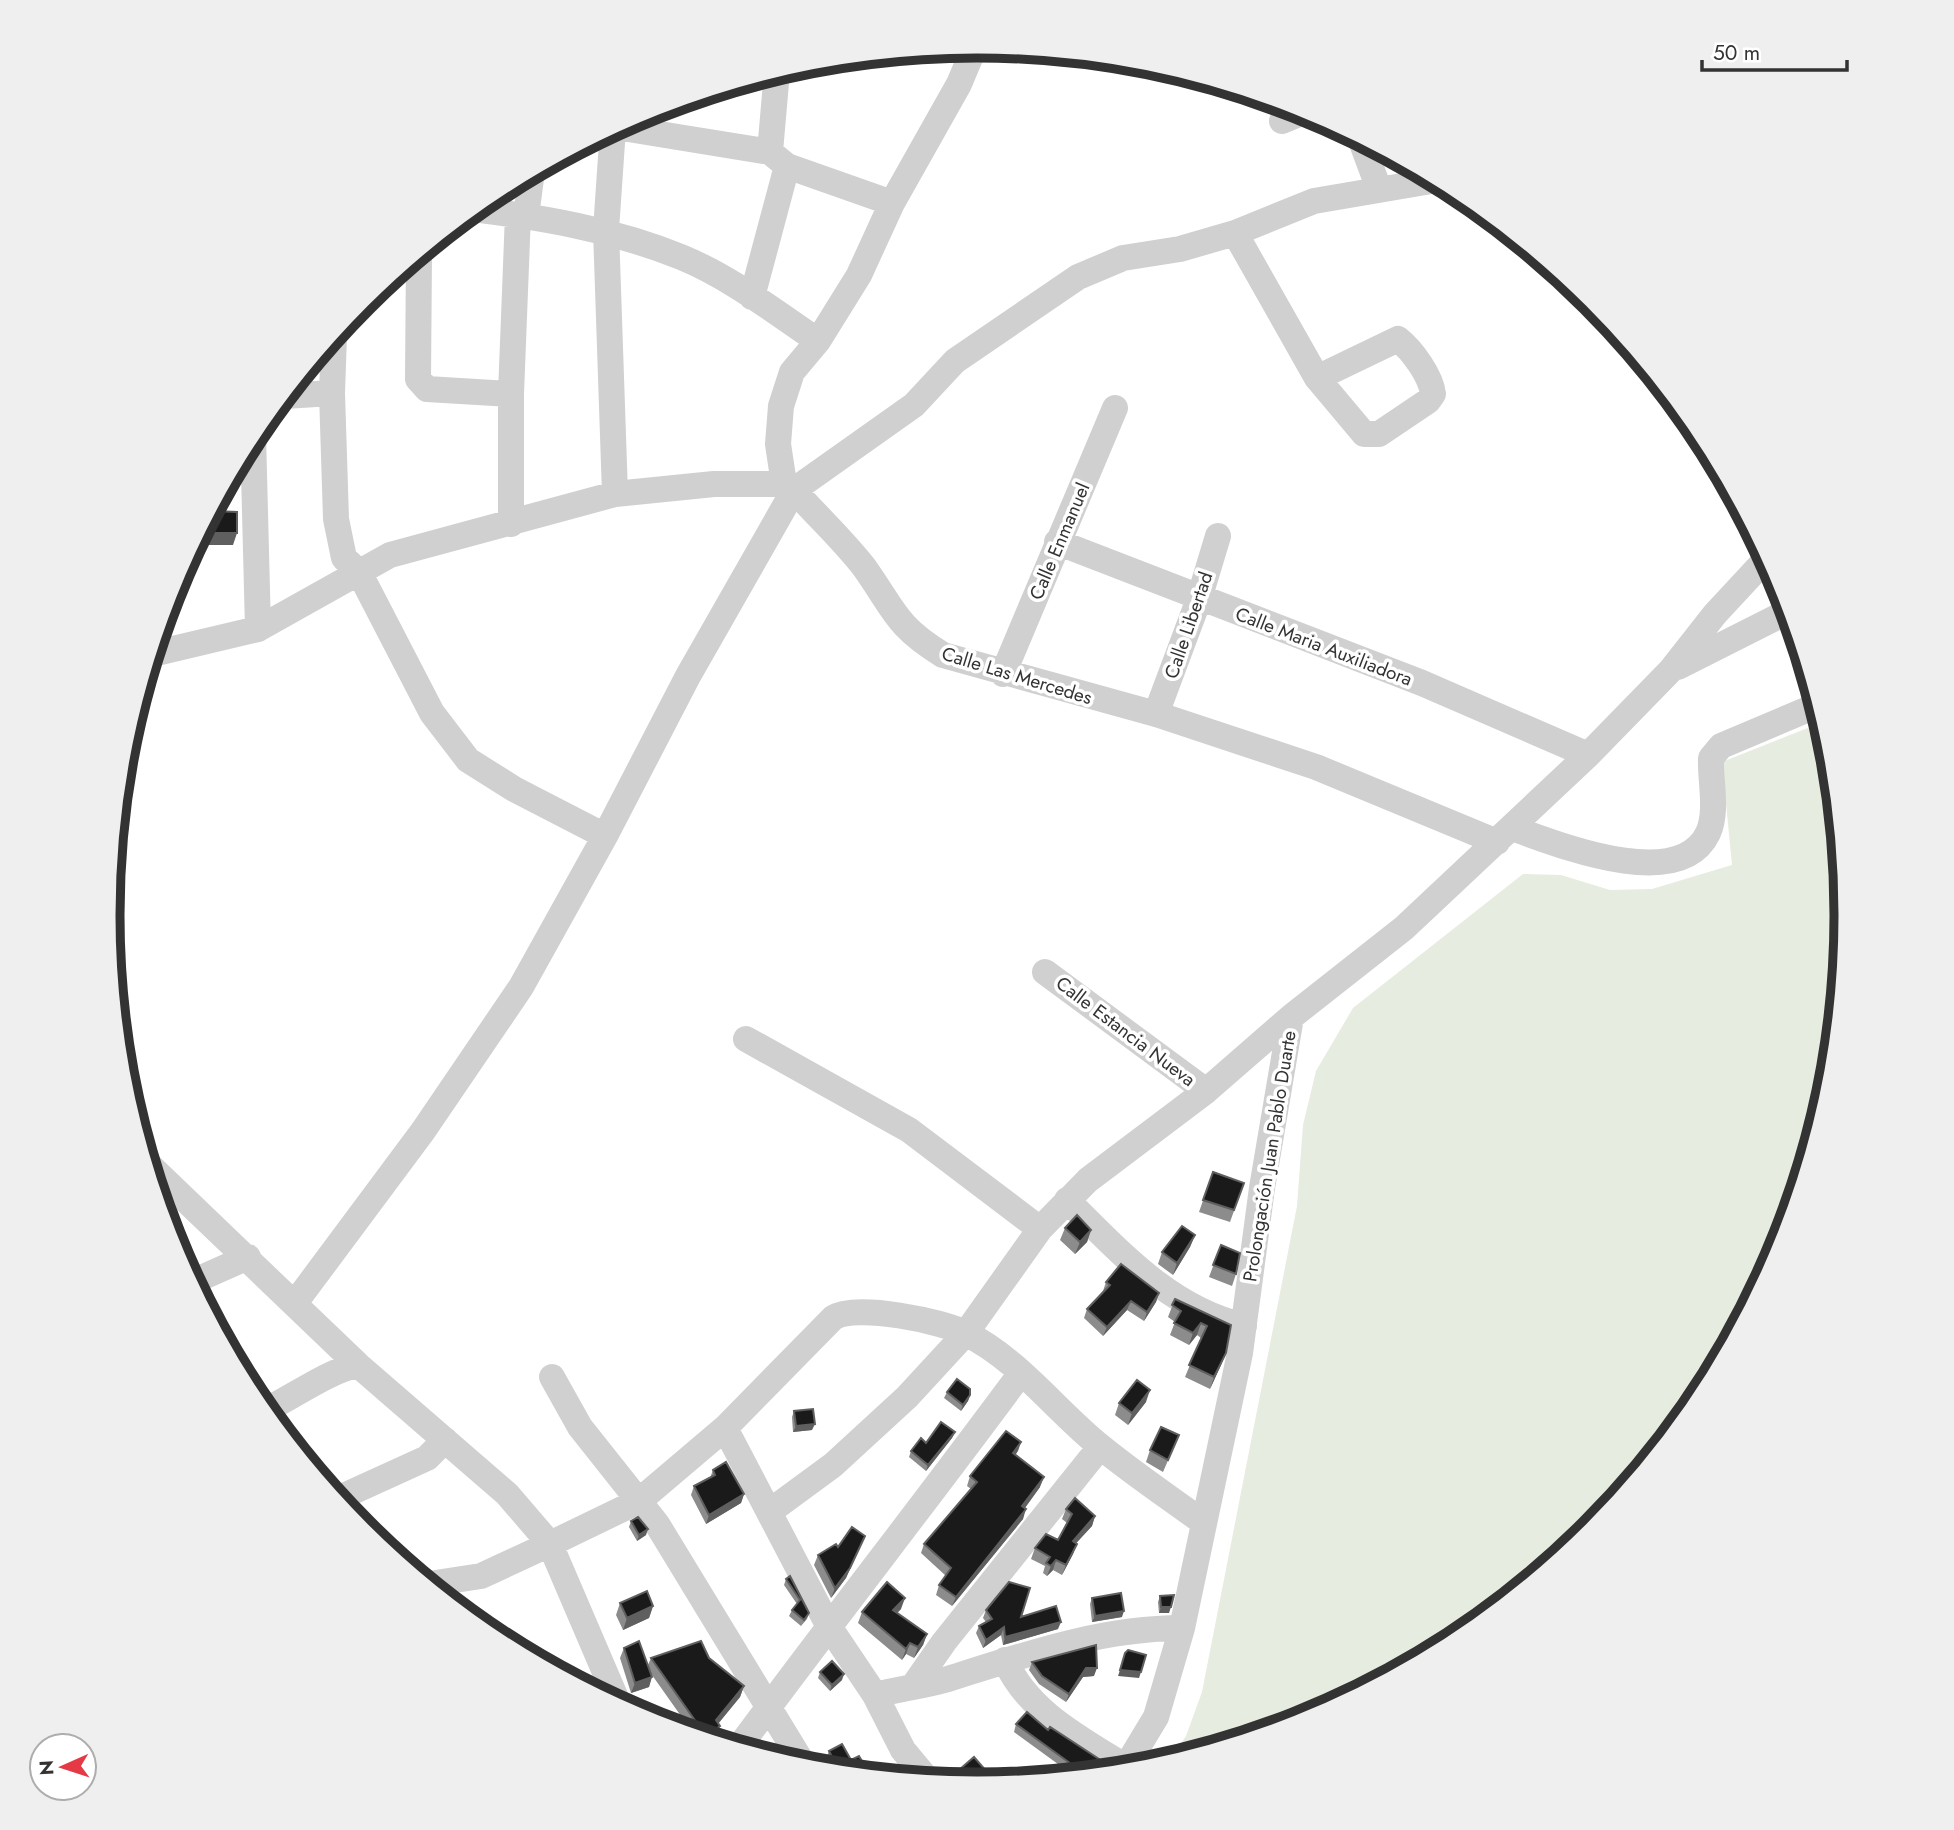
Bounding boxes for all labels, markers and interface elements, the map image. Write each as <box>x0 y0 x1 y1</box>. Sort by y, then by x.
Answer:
scale bar <box>1702 28 1847 72</box>
text: 50 m <box>1713 38 1760 68</box>
street label: Calle Enmanuel <box>1023 478 1096 604</box>
street label: Calle Libertad <box>1158 568 1219 682</box>
street label: Calle Maria Auxiliadora <box>1231 600 1416 693</box>
street label: Calle Las Mercedes <box>938 640 1096 711</box>
street label: Calle Estancia Nueva <box>1050 970 1201 1093</box>
street label: Prolongación Juan Pablo Duarte <box>1236 1028 1303 1284</box>
north arrow <box>28 1732 98 1802</box>
text: N <box>33 1760 60 1776</box>

